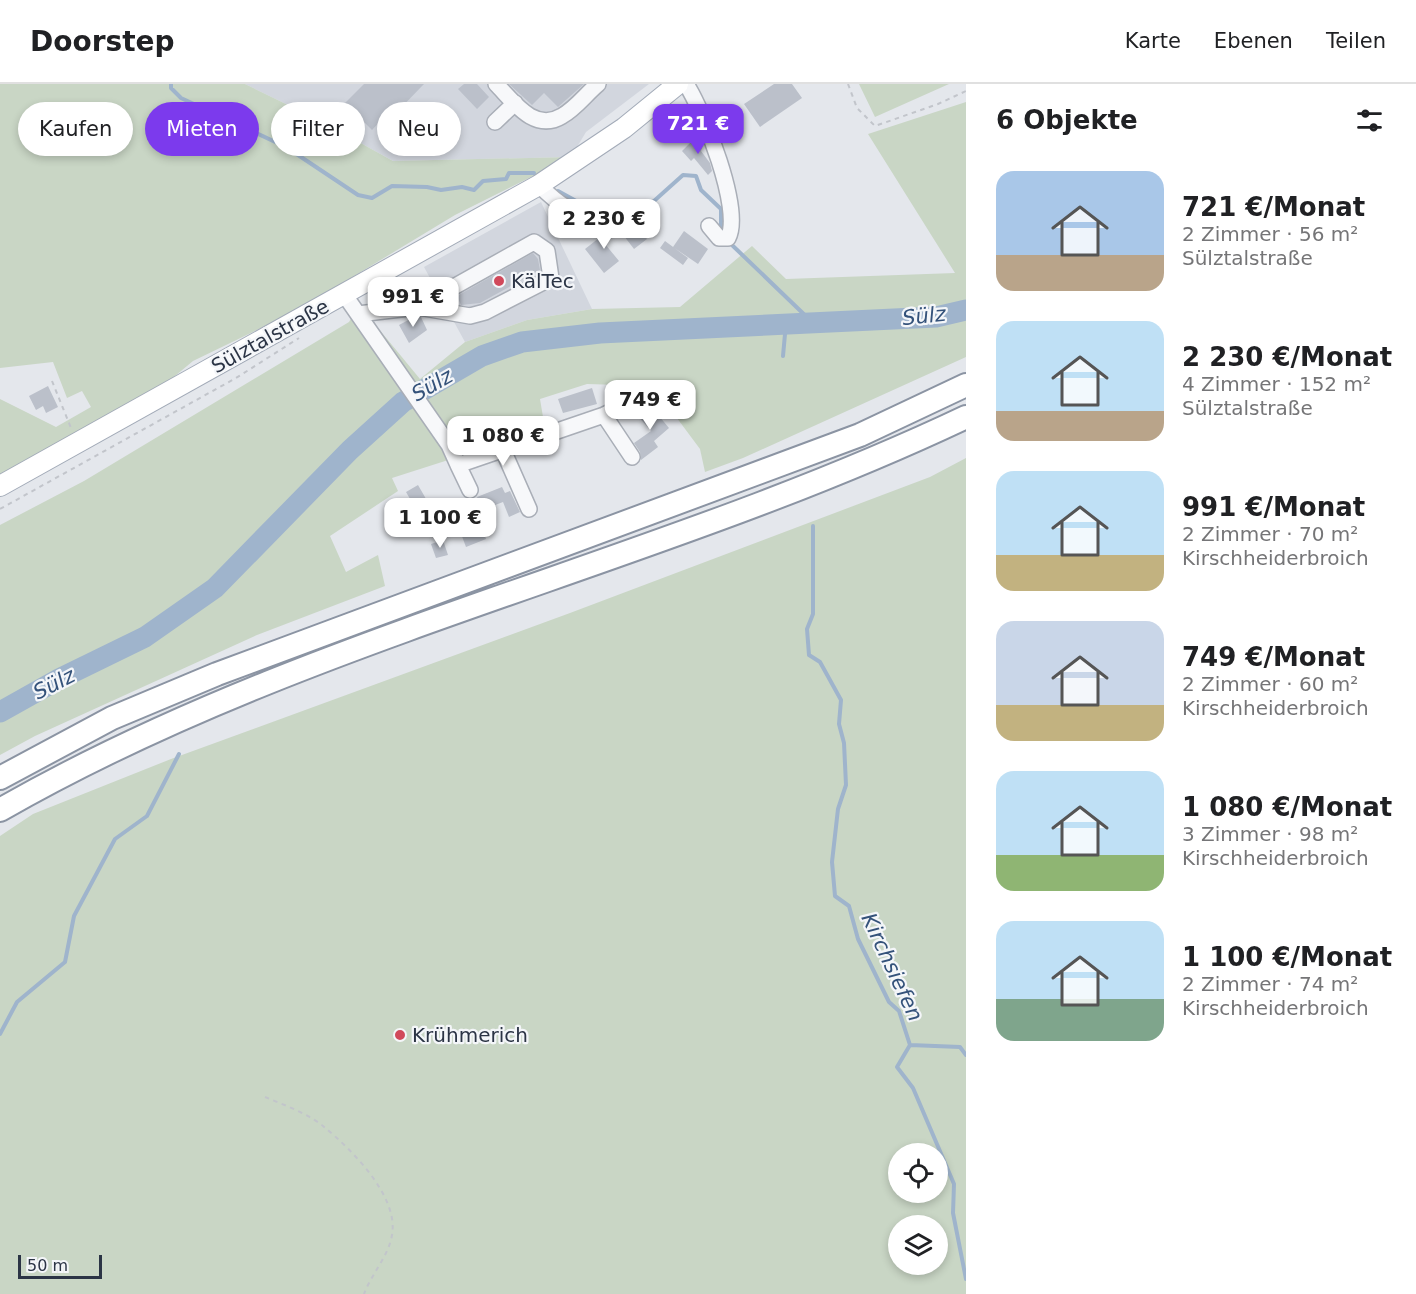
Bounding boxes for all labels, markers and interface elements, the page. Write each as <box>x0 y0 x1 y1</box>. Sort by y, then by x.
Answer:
text: Doorstep <box>30 25 175 58</box>
text: Karte <box>1125 29 1181 53</box>
text: Ebenen <box>1214 29 1293 53</box>
text: Teilen <box>1326 29 1386 53</box>
chip: Kaufen <box>18 102 133 156</box>
chip: Mieten <box>145 102 259 156</box>
chip: Filter <box>271 102 365 156</box>
chip: Neu <box>377 102 461 156</box>
pin: 721 € <box>656 104 740 155</box>
icon: filters <box>1353 104 1386 137</box>
text: 6 Objekte <box>996 105 1138 135</box>
text: 721 € <box>667 111 729 135</box>
text: 721 €/Monat <box>1182 192 1365 222</box>
icon: home <box>1044 195 1116 267</box>
pin: 2 230 € <box>549 199 659 250</box>
text: 2 230 € <box>562 206 646 230</box>
text: 2 Zimmer · 56 m² <box>1182 222 1358 246</box>
text: Sülztalstraße <box>1182 246 1313 270</box>
place label: KälTec <box>511 269 574 293</box>
marker: KälTec <box>492 274 506 288</box>
pin: 991 € <box>371 277 455 328</box>
text: 991 € <box>382 284 444 308</box>
street label: Sülztalstraße <box>207 294 333 378</box>
water label: Sülz <box>901 302 948 330</box>
text: 2 230 €/Monat <box>1182 342 1392 372</box>
icon: home <box>1044 345 1116 417</box>
water label: Sülz <box>407 363 458 406</box>
text: 4 Zimmer · 152 m² <box>1182 372 1371 396</box>
pin: 749 € <box>608 380 692 431</box>
text: 749 € <box>619 387 681 411</box>
text: Sülztalstraße <box>1182 396 1313 420</box>
pin: 1 080 € <box>448 416 558 467</box>
text: 1 080 € <box>461 423 545 447</box>
text: 991 €/Monat <box>1182 492 1365 522</box>
icon: home <box>1044 495 1116 567</box>
pin: 1 100 € <box>385 498 495 549</box>
text: 1 100 € <box>398 505 482 529</box>
text: 2 Zimmer · 70 m² <box>1182 522 1358 546</box>
text: Kirschheiderbroich <box>1182 546 1369 570</box>
text: 749 €/Monat <box>1182 642 1365 672</box>
icon: home <box>1044 645 1116 717</box>
water label: Sülz <box>29 663 80 705</box>
text: 2 Zimmer · 60 m² <box>1182 672 1358 696</box>
text: Kirschheiderbroich <box>1182 696 1369 720</box>
text: 1 080 €/Monat <box>1182 792 1392 822</box>
icon: home <box>1044 795 1116 867</box>
text: 3 Zimmer · 98 m² <box>1182 822 1358 846</box>
text: Kirschheiderbroich <box>1182 846 1369 870</box>
water label: Kirchsiefen <box>857 909 927 1025</box>
text: 1 100 €/Monat <box>1182 942 1392 972</box>
icon: home <box>1044 945 1116 1017</box>
text: 2 Zimmer · 74 m² <box>1182 972 1358 996</box>
text: Kirschheiderbroich <box>1182 996 1369 1020</box>
place label: Krühmerich <box>412 1023 528 1047</box>
marker: Krühmerich <box>393 1028 407 1042</box>
map controls <box>888 1143 948 1275</box>
button: locate <box>888 1143 948 1203</box>
button: layers <box>888 1215 948 1275</box>
scale bar <box>18 1252 102 1280</box>
text: 50 m <box>27 1256 68 1275</box>

